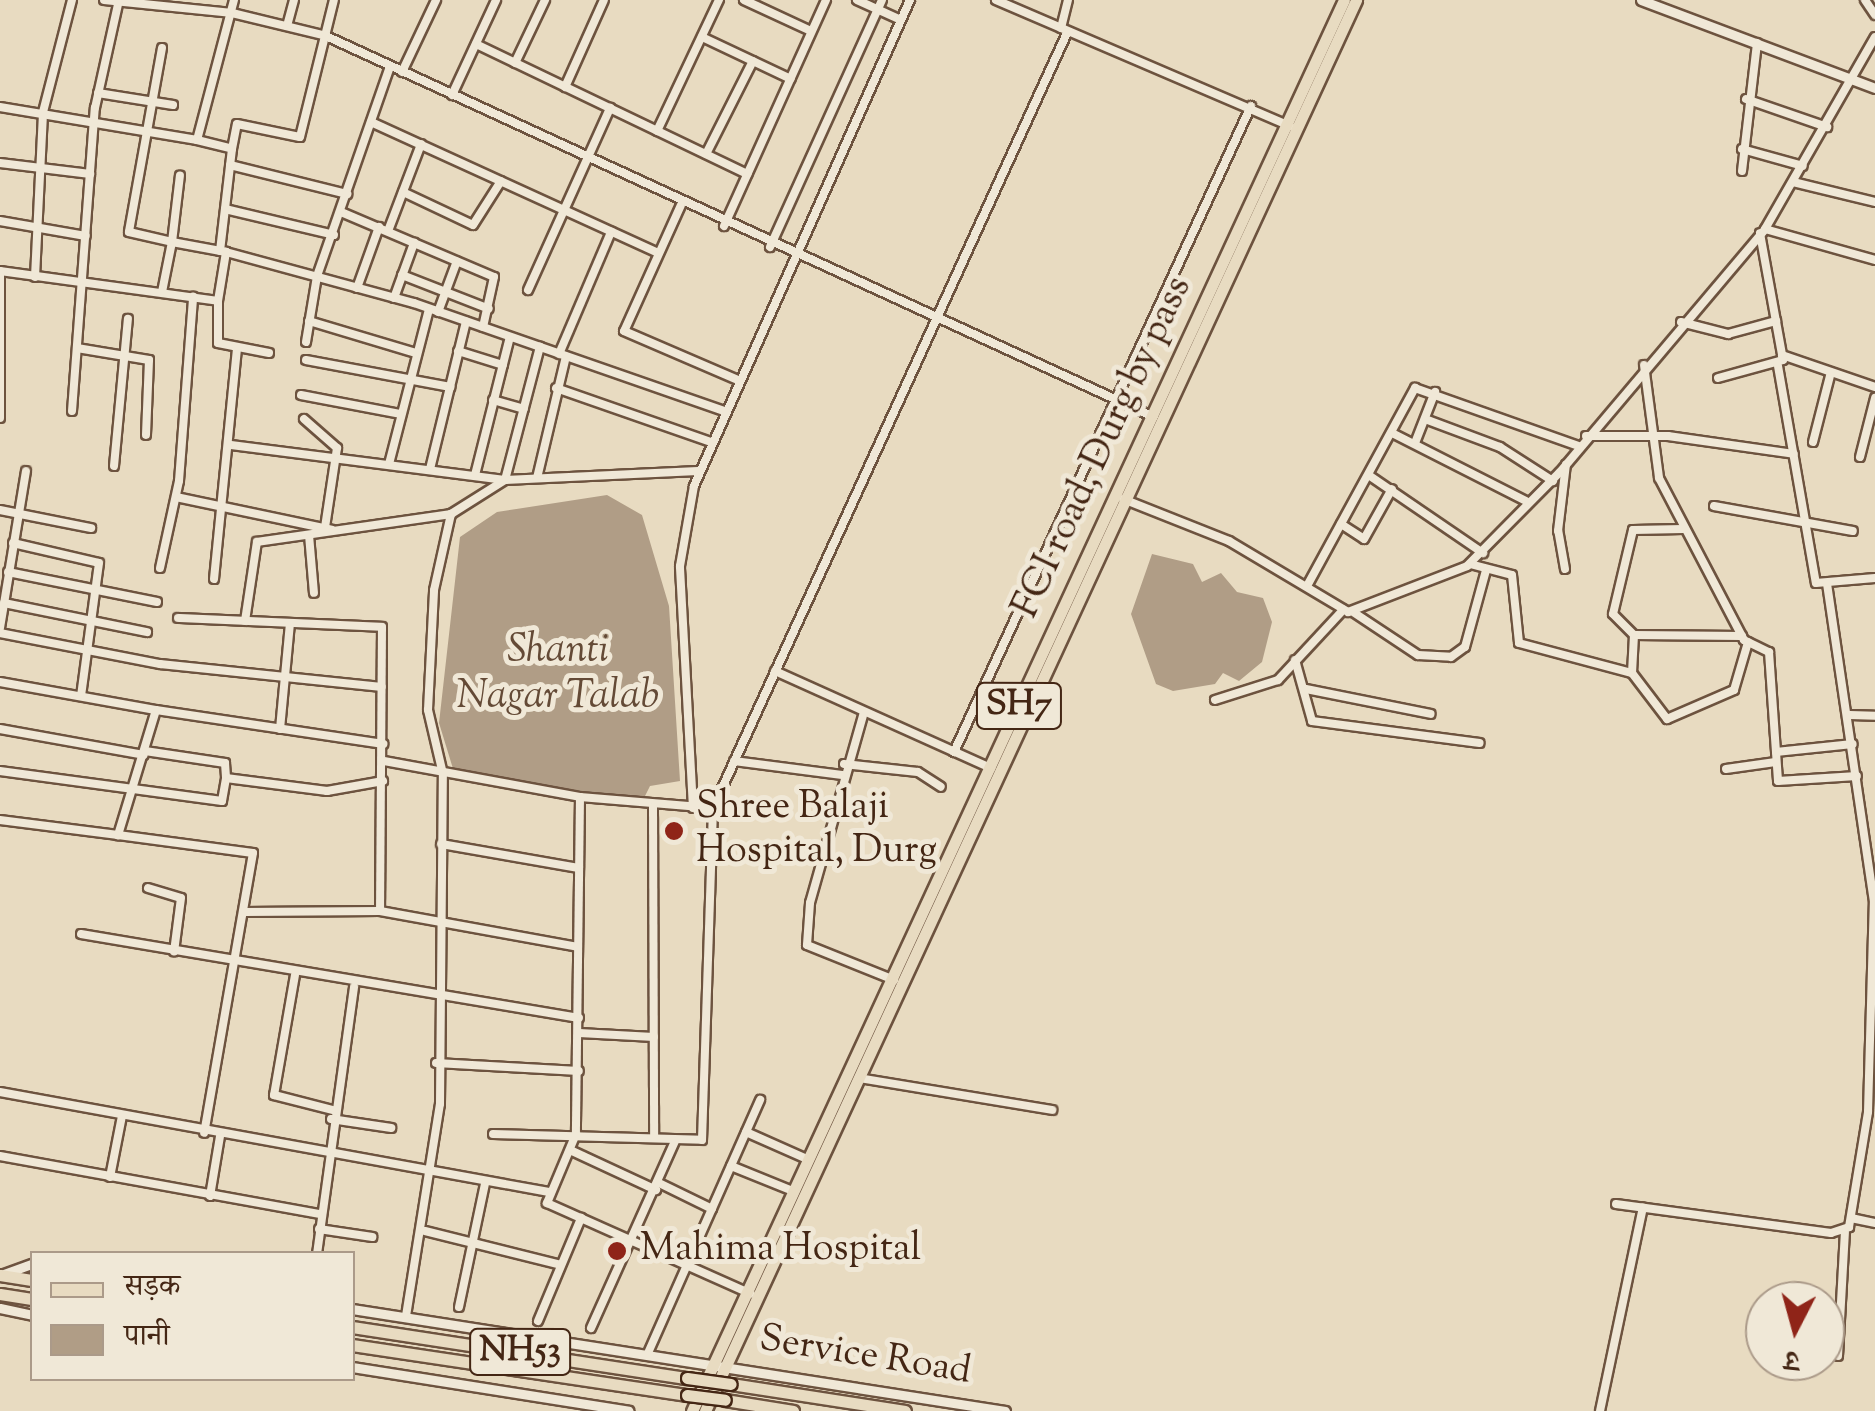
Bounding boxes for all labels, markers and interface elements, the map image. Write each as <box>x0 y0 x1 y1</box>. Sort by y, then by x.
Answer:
street label: FCI road, Durg by pass <box>1005 270 1203 626</box>
water label: Shanti Nagar Talab <box>457 628 659 722</box>
road number: SH7 <box>974 676 1064 736</box>
place label: Shree Balaji Hospital, Durg <box>696 786 937 876</box>
marker: Shree Balaji Hospital, Durg <box>661 818 687 844</box>
place label: Mahima Hospital <box>640 1228 921 1274</box>
marker: Mahima Hospital <box>604 1238 630 1264</box>
legend <box>30 1251 355 1381</box>
text: सड़क <box>124 1266 180 1309</box>
north arrow <box>1745 1281 1845 1381</box>
text: पानी <box>124 1316 170 1359</box>
street label: Service Road <box>756 1318 974 1396</box>
road number: NH53 <box>468 1322 572 1382</box>
text: उ <box>1783 1338 1801 1379</box>

